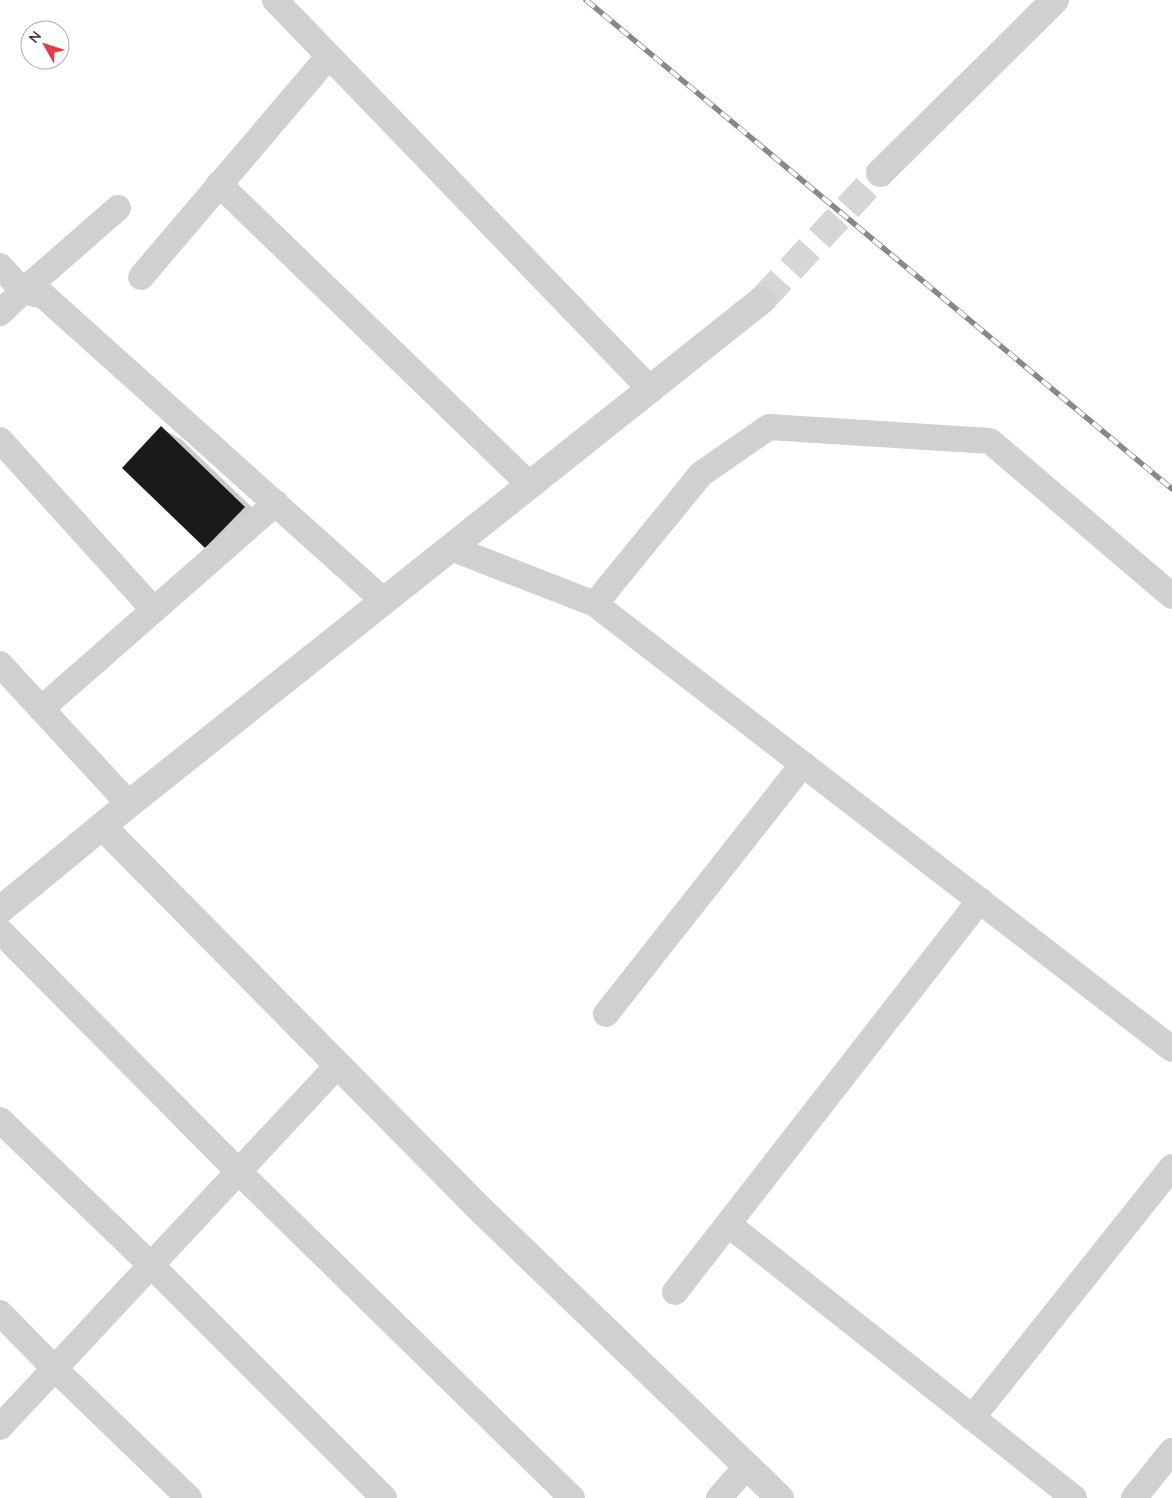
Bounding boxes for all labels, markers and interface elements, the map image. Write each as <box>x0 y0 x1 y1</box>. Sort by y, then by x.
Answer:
north arrow <box>20 20 70 70</box>
text: N <box>25 27 45 46</box>

